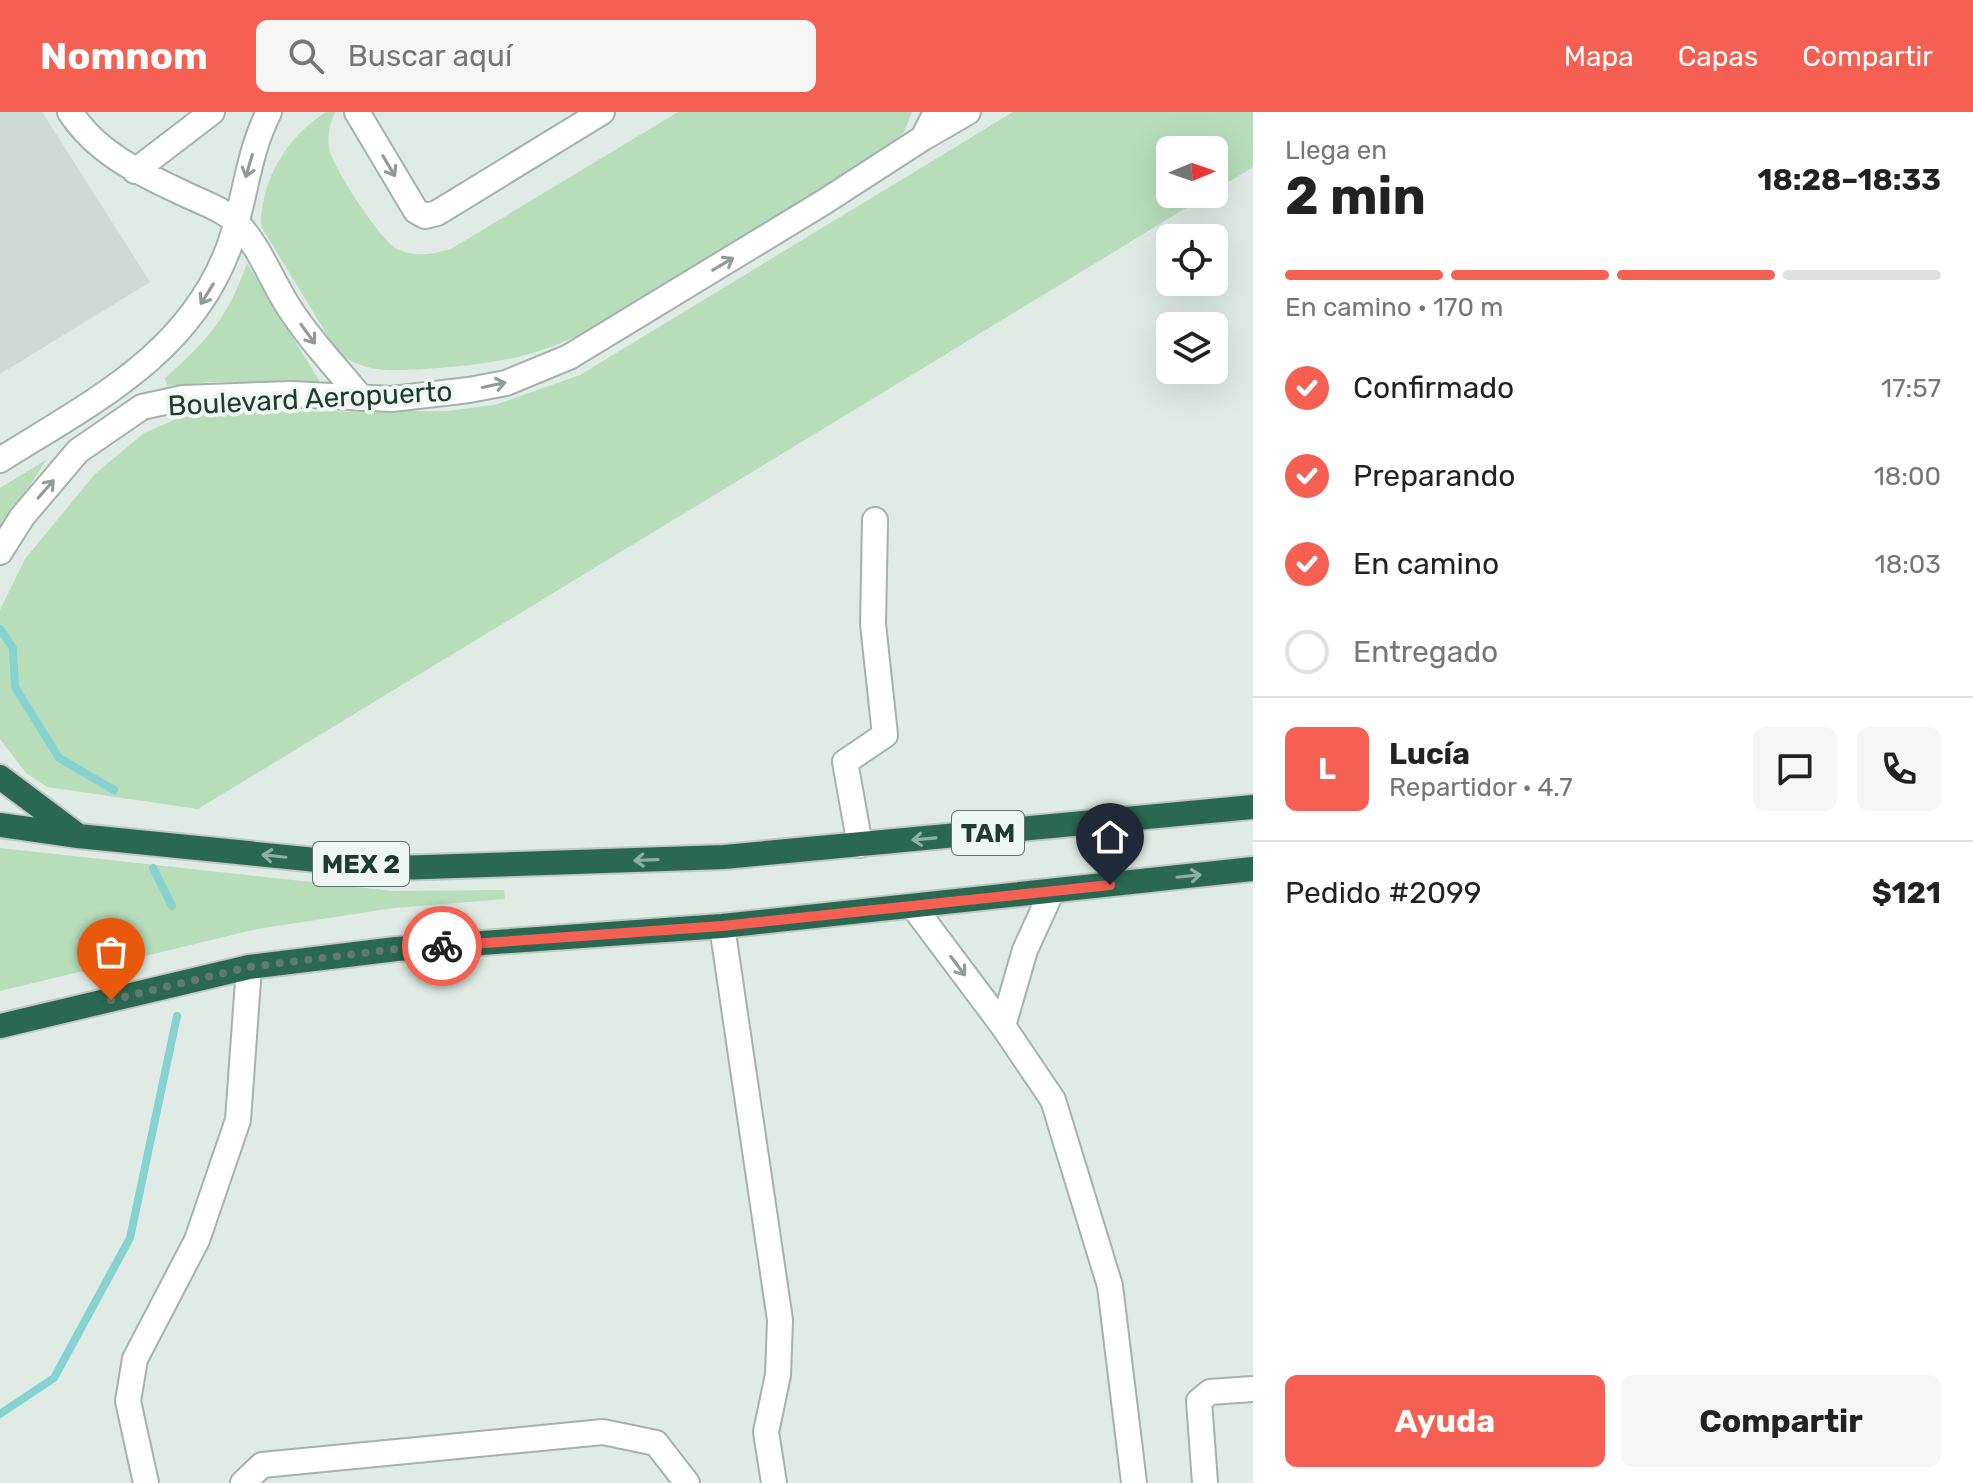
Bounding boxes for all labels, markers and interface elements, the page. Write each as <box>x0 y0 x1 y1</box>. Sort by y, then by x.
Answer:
search box <box>256 20 816 92</box>
text: Nomnom <box>40 33 208 79</box>
icon: search <box>284 34 328 78</box>
text: Buscar aquí <box>348 38 512 74</box>
text: Mapa <box>1564 40 1634 73</box>
text: Capas <box>1678 40 1758 73</box>
text: Compartir <box>1802 40 1933 73</box>
text: Llega en <box>1285 135 1387 166</box>
north arrow <box>1156 136 1228 208</box>
map controls <box>1156 136 1228 384</box>
one-way arrow <box>241 152 256 178</box>
one-way arrow <box>381 154 397 177</box>
text: 18:28–18:33 <box>1757 162 1941 198</box>
text: 2 min <box>1285 165 1426 227</box>
button: locate <box>1156 224 1228 296</box>
one-way arrow <box>711 256 734 272</box>
one-way arrow <box>198 282 215 304</box>
text: En camino · 170 m <box>1285 292 1503 323</box>
button: layers <box>1156 312 1228 384</box>
one-way arrow <box>299 323 316 344</box>
icon: check <box>1285 366 1329 410</box>
text: Confirmado <box>1353 370 1514 406</box>
text: 17:57 <box>1881 373 1941 404</box>
street label: Boulevard Aeropuerto <box>167 375 453 422</box>
one-way arrow <box>481 377 506 392</box>
icon: check <box>1285 454 1329 498</box>
text: Preparando <box>1353 458 1516 494</box>
text: 18:00 <box>1874 461 1941 492</box>
one-way arrow <box>36 479 54 500</box>
icon: check <box>1285 542 1329 586</box>
text: En camino <box>1353 546 1499 582</box>
text: 18:03 <box>1875 549 1941 580</box>
text: Entregado <box>1353 634 1498 670</box>
button: chat <box>1753 727 1837 811</box>
button: phone <box>1857 727 1941 811</box>
text: Lucía <box>1389 736 1470 772</box>
text: L <box>1318 751 1336 787</box>
text: Repartidor · 4.7 <box>1389 772 1572 803</box>
pin <box>1076 803 1144 885</box>
road number: TAM <box>952 811 1024 855</box>
icon: home <box>1088 815 1132 859</box>
one-way arrow <box>912 831 938 846</box>
road number: MEX 2 <box>313 842 409 886</box>
one-way arrow <box>261 848 288 863</box>
one-way arrow <box>633 852 660 867</box>
one-way arrow <box>1175 869 1202 884</box>
text: Pedido #2099 <box>1285 875 1482 911</box>
text: $121 <box>1872 875 1941 911</box>
courier <box>402 906 482 986</box>
pin <box>77 918 145 1000</box>
icon: bike <box>420 924 464 968</box>
icon: bag <box>89 930 133 974</box>
one-way arrow <box>950 954 967 976</box>
button: Ayuda <box>1285 1375 1605 1467</box>
button: Compartir <box>1621 1375 1941 1467</box>

